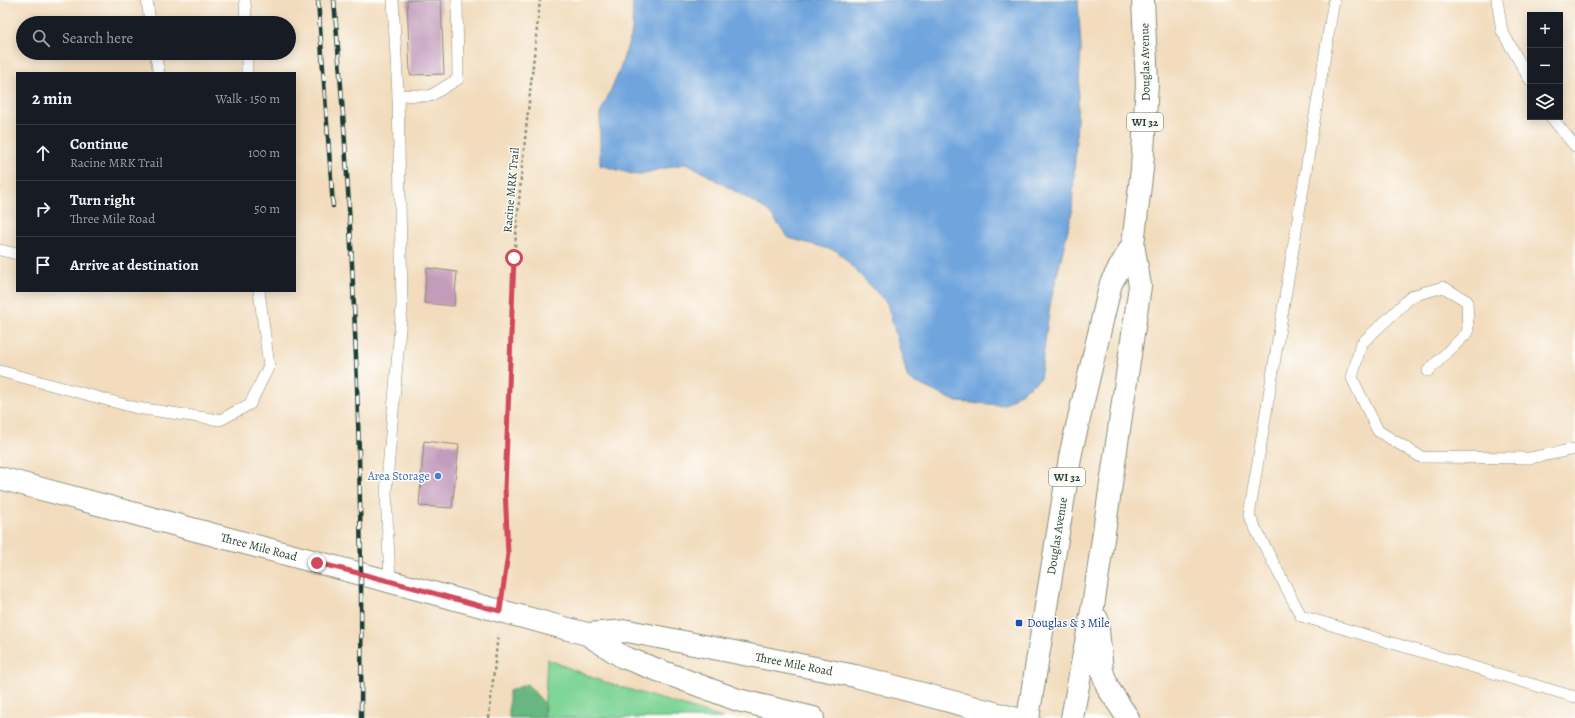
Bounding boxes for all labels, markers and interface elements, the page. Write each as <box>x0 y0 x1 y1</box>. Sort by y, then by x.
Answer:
map controls <box>1527 12 1563 120</box>
button: + <box>1527 12 1563 48</box>
search box <box>16 16 296 60</box>
street label: Douglas Avenue <box>1136 23 1154 101</box>
icon: search <box>30 27 52 49</box>
text: Search here <box>62 28 133 48</box>
button: − <box>1527 48 1563 84</box>
button: layers <box>1527 84 1563 120</box>
text: 2 min <box>32 87 72 110</box>
text: Walk · 150 m <box>215 90 280 107</box>
road number: WI 32 <box>1127 113 1163 131</box>
text: Continue <box>70 134 128 154</box>
icon: ahead <box>32 142 54 164</box>
text: 100 m <box>248 144 280 161</box>
street label: Racine MRK Trail <box>499 147 523 233</box>
text: Racine MRK Trail <box>70 154 163 171</box>
text: Turn right <box>70 190 135 210</box>
icon: right <box>32 198 54 220</box>
text: 50 m <box>254 200 280 217</box>
text: Three Mile Road <box>70 210 155 227</box>
route start <box>505 249 523 267</box>
icon: arrive <box>32 254 54 276</box>
text: Arrive at destination <box>70 255 199 275</box>
place label: Area Storage <box>367 468 430 484</box>
road number: WI 32 <box>1049 468 1085 486</box>
marker: Area Storage <box>433 471 443 481</box>
street label: Douglas Avenue <box>1043 496 1071 576</box>
street label: Three Mile Road <box>219 529 300 565</box>
route end <box>308 554 326 572</box>
place label: Douglas & 3 Mile <box>1027 615 1110 631</box>
marker: Douglas & 3 Mile <box>1014 618 1024 628</box>
street label: Three Mile Road <box>754 649 835 679</box>

